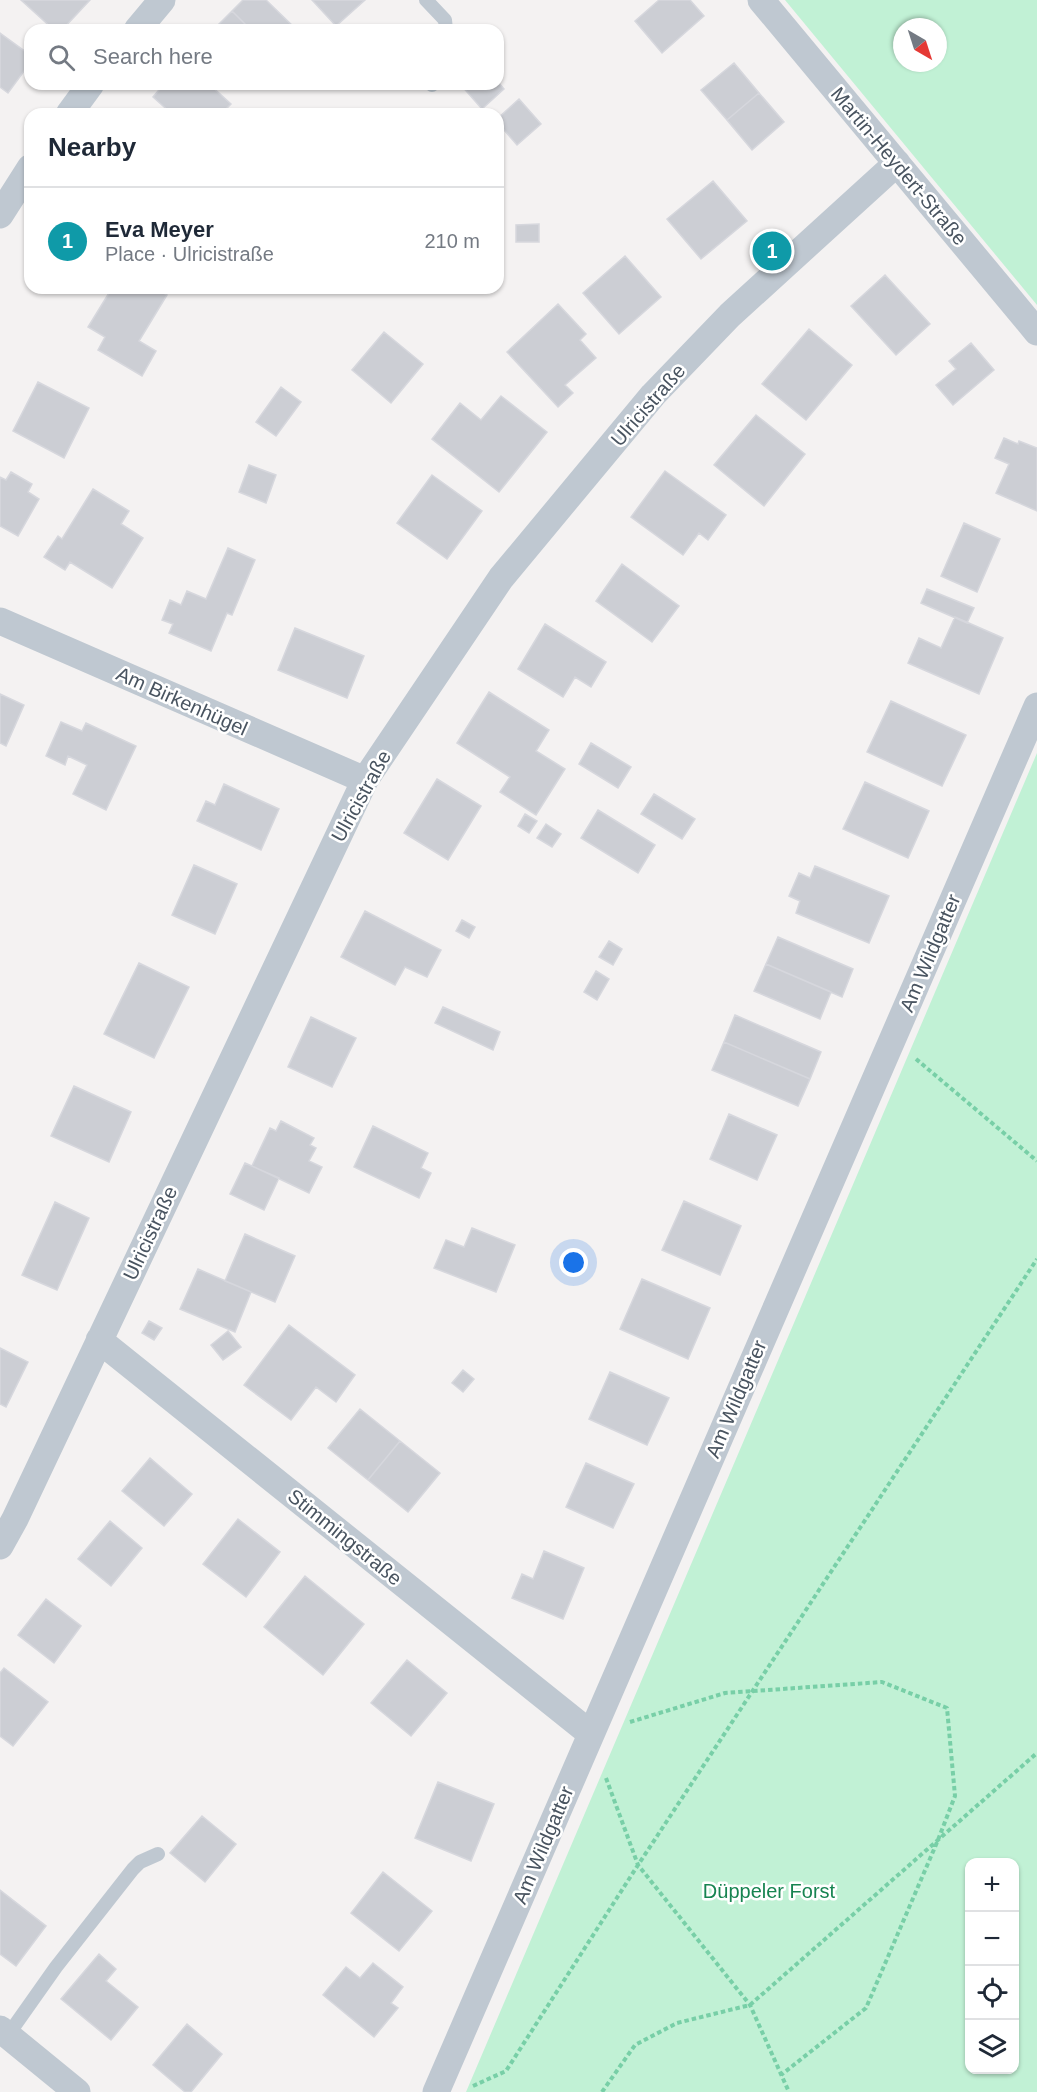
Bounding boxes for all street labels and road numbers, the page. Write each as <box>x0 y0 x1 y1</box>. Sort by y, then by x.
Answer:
street label: Martin-Heydert-Straße <box>827 83 971 249</box>
street label: Ulricistraße <box>607 360 689 450</box>
street label: Am Birkenhügel <box>113 662 251 740</box>
street label: Ulricistraße <box>327 746 395 846</box>
street label: Am Wildgatter <box>895 891 965 1015</box>
street label: Ulricistraße <box>119 1183 181 1283</box>
street label: Am Wildgatter <box>701 1337 771 1461</box>
street label: Stimmingstraße <box>284 1484 406 1590</box>
street label: Am Wildgatter <box>508 1783 578 1907</box>

